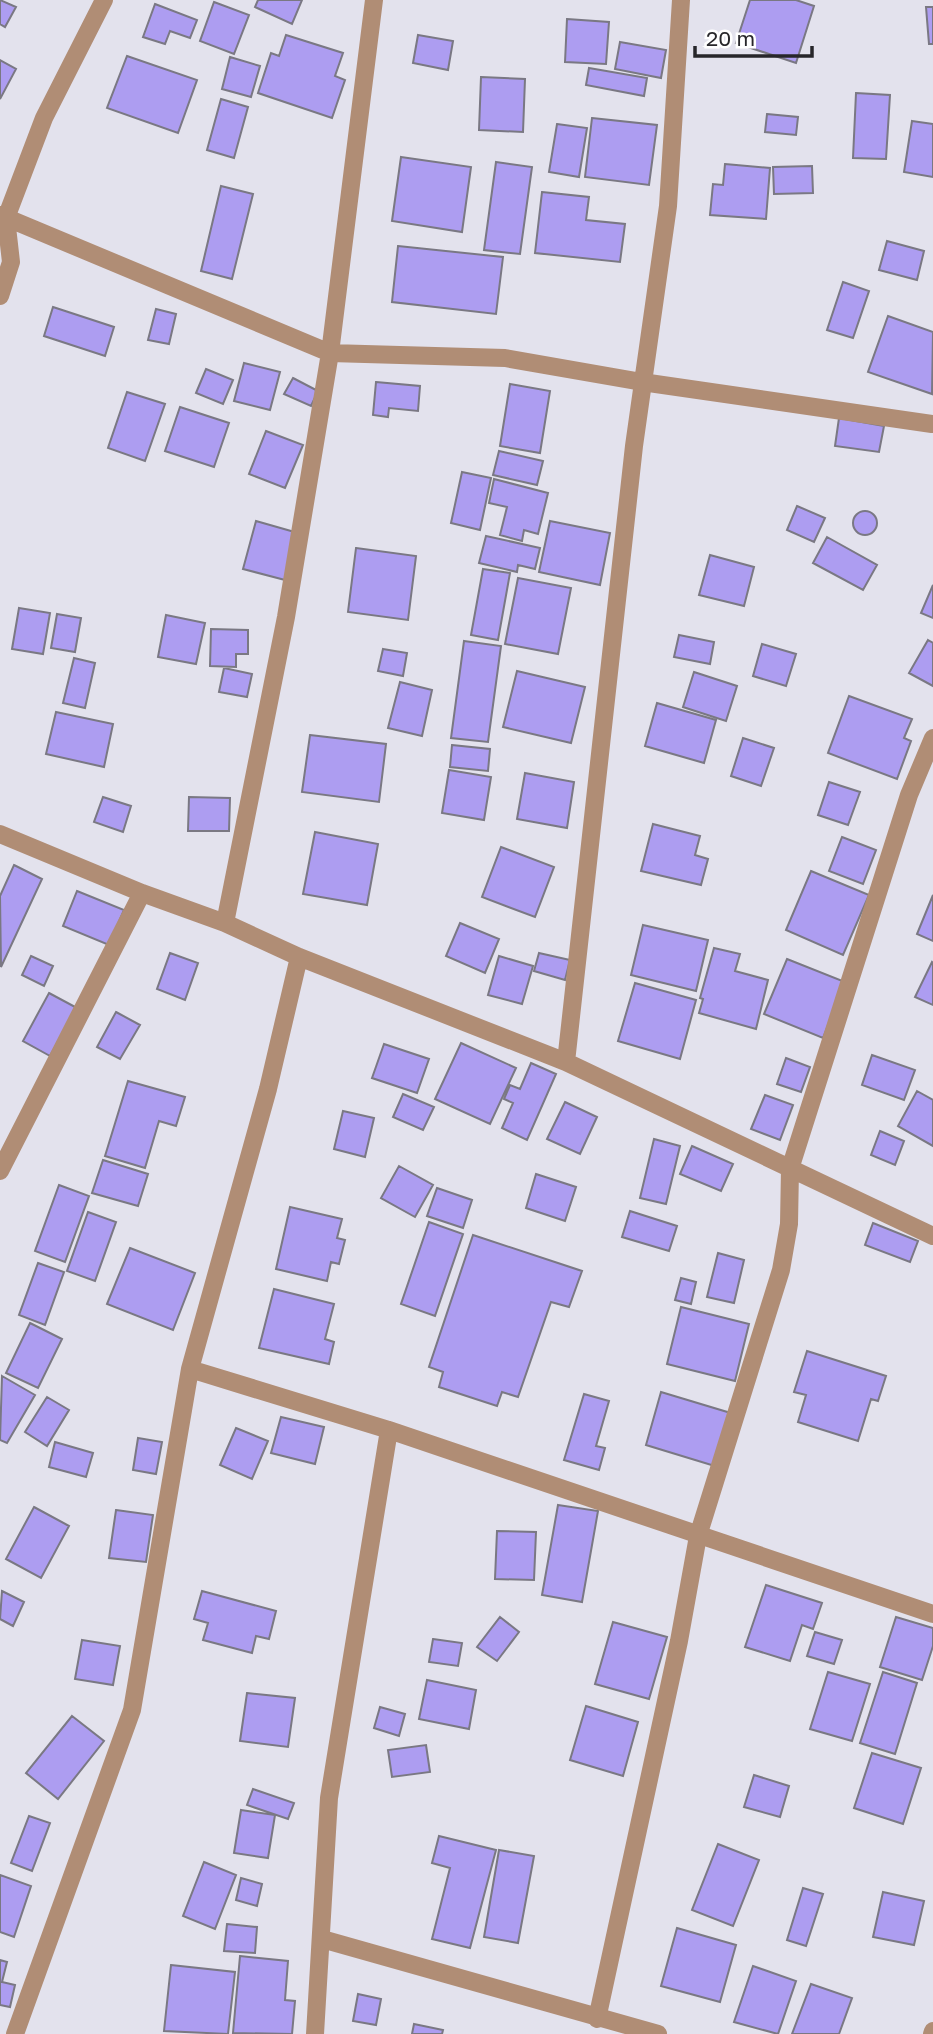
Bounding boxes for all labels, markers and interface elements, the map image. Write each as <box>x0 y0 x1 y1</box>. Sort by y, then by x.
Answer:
scale bar <box>695 14 812 58</box>
text: 20 m <box>706 25 755 51</box>

